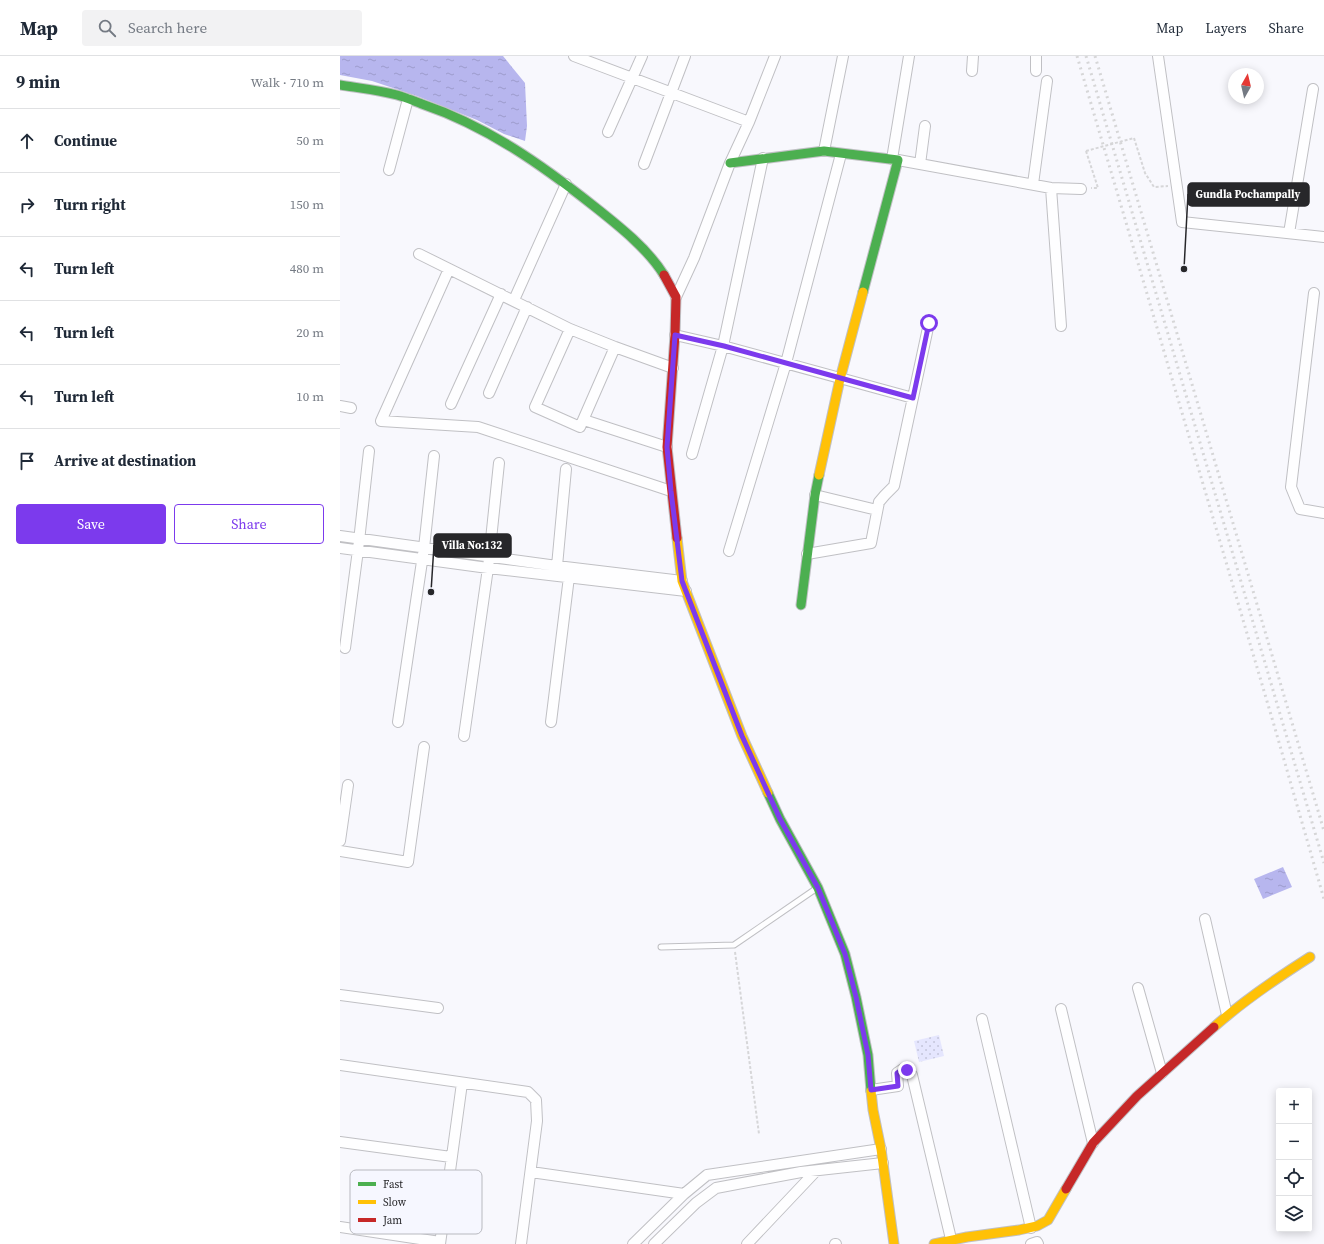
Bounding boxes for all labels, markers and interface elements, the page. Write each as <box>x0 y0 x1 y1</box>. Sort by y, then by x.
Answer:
search box <box>82 10 362 46</box>
text: Map <box>20 15 58 41</box>
icon: search <box>96 17 118 39</box>
text: Search here <box>128 17 207 38</box>
text: Map <box>1156 18 1183 38</box>
text: Layers <box>1205 18 1247 38</box>
text: Share <box>1269 18 1304 38</box>
north arrow <box>1228 68 1264 104</box>
text: 9 min <box>16 70 60 94</box>
text: Walk · 710 m <box>251 74 324 91</box>
icon: ahead <box>16 130 38 152</box>
text: Continue <box>54 130 117 151</box>
text: 50 m <box>296 132 324 149</box>
callout: Gundla Pochampally <box>1188 183 1309 206</box>
text: Gundla Pochampally <box>1196 187 1301 202</box>
icon: right <box>16 194 38 216</box>
text: Turn right <box>54 194 126 215</box>
text: 150 m <box>290 196 324 213</box>
icon: left <box>16 258 38 280</box>
text: Turn left <box>54 258 114 279</box>
text: 480 m <box>290 260 324 277</box>
route start <box>920 314 938 332</box>
icon: left <box>16 322 38 344</box>
text: Turn left <box>54 322 114 343</box>
text: 20 m <box>296 324 324 341</box>
icon: left <box>16 386 38 408</box>
text: Turn left <box>54 386 114 407</box>
text: 10 m <box>296 388 324 405</box>
icon: arrive <box>16 450 38 472</box>
text: Arrive at destination <box>54 450 196 471</box>
button: Save <box>16 504 166 544</box>
button: Share <box>174 504 324 544</box>
callout: Villa No:132 <box>434 534 511 557</box>
text: Villa No:132 <box>442 538 502 553</box>
route end <box>898 1061 916 1079</box>
map controls <box>1276 1088 1312 1232</box>
button: + <box>1276 1088 1312 1124</box>
button: − <box>1276 1124 1312 1160</box>
button: locate <box>1276 1160 1312 1196</box>
legend <box>350 1170 482 1234</box>
text: Fast <box>383 1177 403 1192</box>
text: Slow <box>383 1195 407 1210</box>
button: layers <box>1276 1196 1312 1232</box>
text: Jam <box>382 1213 402 1228</box>

